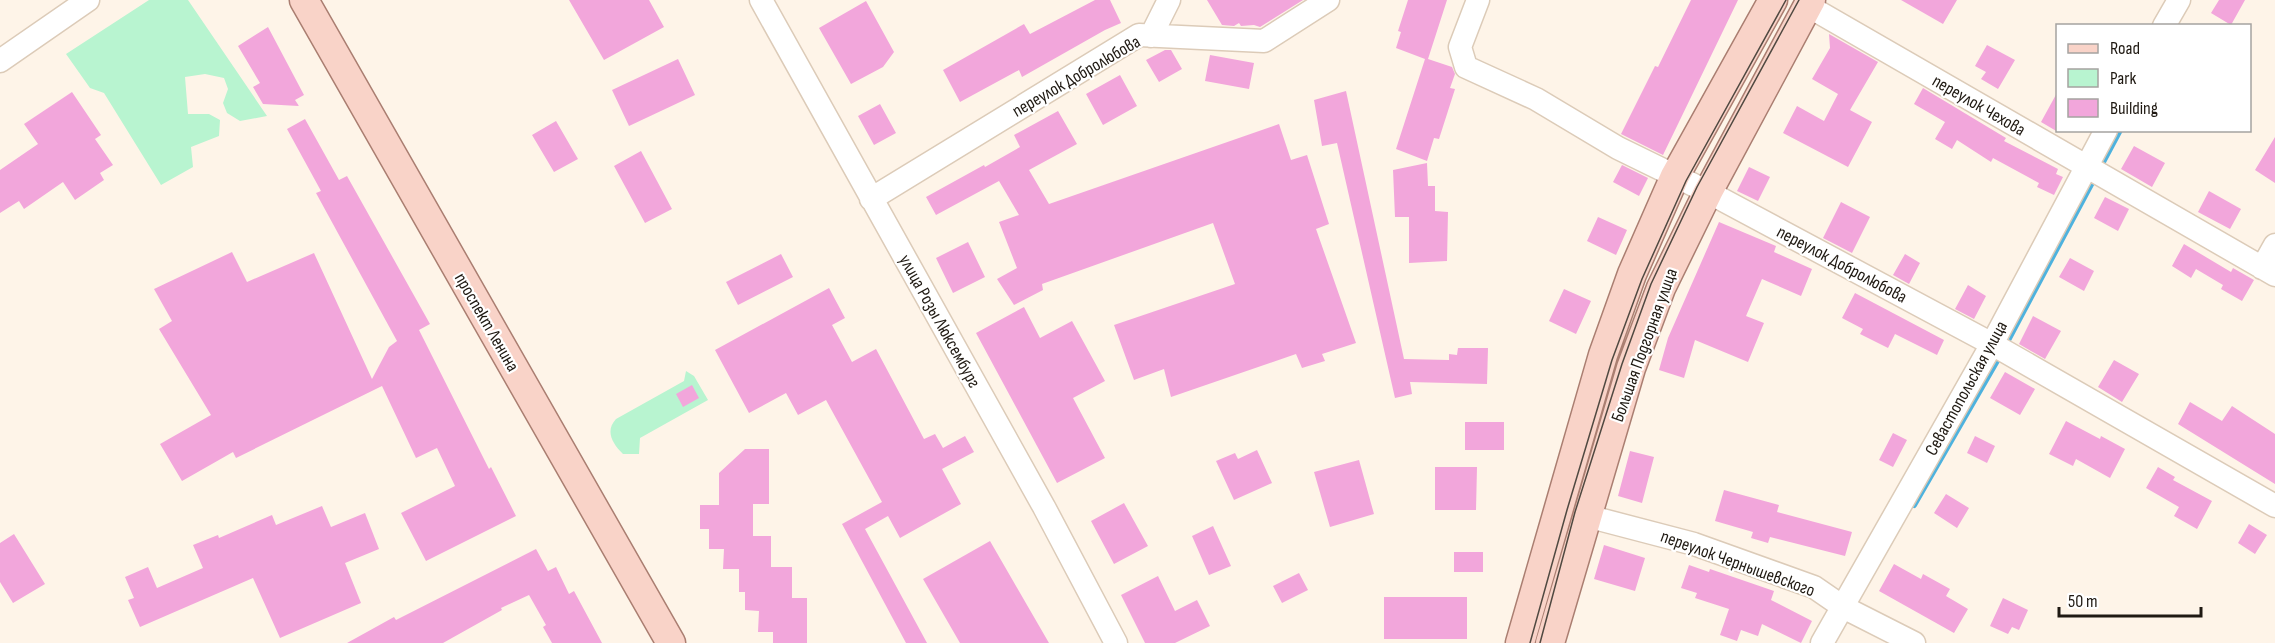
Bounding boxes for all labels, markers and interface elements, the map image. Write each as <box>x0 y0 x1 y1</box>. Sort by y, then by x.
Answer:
legend <box>2056 24 2251 132</box>
street label: переулок Добролюбова <box>1008 31 1144 122</box>
text: Road <box>2110 38 2140 59</box>
text: Park <box>2110 68 2136 89</box>
street label: переулок Чехова <box>1928 70 2029 141</box>
text: Building <box>2110 98 2158 119</box>
street label: переулок Добролюбова <box>1773 221 1910 308</box>
street label: улица Розы Люксембург <box>894 251 985 391</box>
street label: Большая Подгорная улица <box>1607 265 1682 425</box>
street label: проспект Ленина <box>450 269 523 375</box>
street label: Севастопольская улица <box>1921 317 2012 459</box>
street label: переулок Чернышевского <box>1658 526 1818 601</box>
scale bar <box>2059 580 2202 618</box>
text: 50 m <box>2068 591 2098 612</box>

